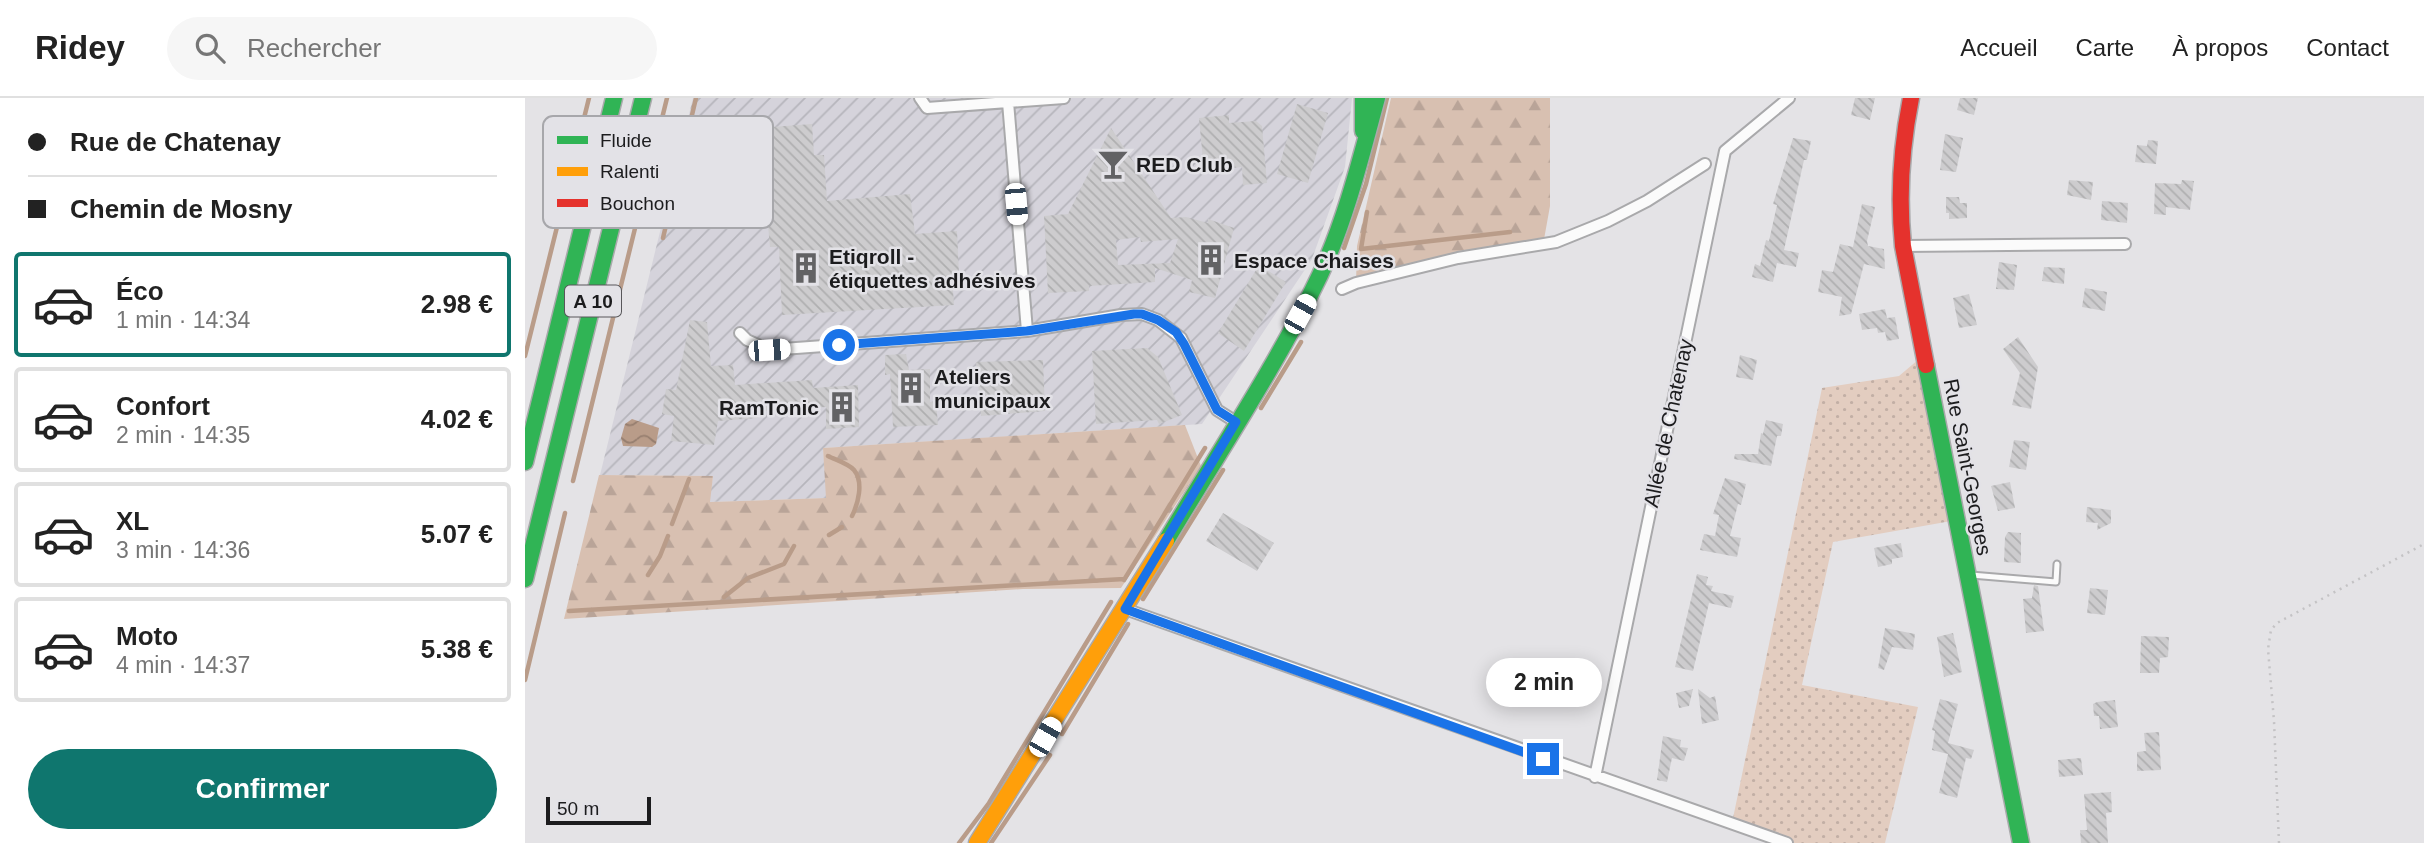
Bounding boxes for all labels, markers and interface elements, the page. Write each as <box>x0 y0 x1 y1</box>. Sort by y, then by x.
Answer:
search box <box>167 17 657 80</box>
text: Ridey <box>35 29 125 66</box>
icon: search <box>191 29 229 67</box>
text: Rechercher <box>247 33 381 63</box>
text: Accueil <box>1960 34 2038 61</box>
text: Carte <box>2076 34 2134 61</box>
text: À propos <box>2172 34 2268 61</box>
text: Contact <box>2306 34 2389 61</box>
legend <box>543 116 773 228</box>
text: Rue de Chatenay <box>70 127 281 157</box>
text: Fluide <box>600 130 652 151</box>
bar icon: RED Club <box>1096 147 1130 181</box>
place label: RED Club <box>1136 153 1233 176</box>
text: Ralenti <box>600 161 659 182</box>
car <box>1004 182 1029 226</box>
text: Bouchon <box>600 193 675 214</box>
text: Chemin de Mosny <box>70 194 292 224</box>
building icon: Espace Chaises <box>1194 243 1228 277</box>
place label: Etiqroll - étiquettes adhésives <box>829 245 1036 292</box>
place label: Espace Chaises <box>1234 249 1394 272</box>
building icon: Etiqroll - étiquettes adhésives <box>789 251 823 285</box>
icon: car <box>32 273 95 336</box>
text: Éco <box>116 276 164 306</box>
road number: A 10 <box>565 286 621 316</box>
text: 2.98 € <box>421 289 493 319</box>
car <box>1281 291 1320 337</box>
text: 1 min · 14:34 <box>116 307 250 333</box>
route start <box>823 329 855 361</box>
street label: Allée de Chatenay <box>1639 336 1697 509</box>
car <box>748 338 791 362</box>
place label: Ateliers municipaux <box>934 365 1051 412</box>
building icon: Ateliers municipaux <box>894 371 928 405</box>
street label: Rue Saint-Georges <box>1940 377 1996 557</box>
icon: car <box>32 388 95 451</box>
building icon: RamTonic <box>825 390 859 424</box>
text: Confort <box>116 391 210 421</box>
place label: RamTonic <box>719 396 819 419</box>
text: 4.02 € <box>421 404 493 434</box>
text: 2 min · 14:35 <box>116 422 250 448</box>
icon: car <box>32 503 95 566</box>
text: XL <box>116 506 149 536</box>
text: 5.07 € <box>421 519 493 549</box>
text: 3 min · 14:36 <box>116 537 250 563</box>
icon: car <box>32 618 95 681</box>
text: Moto <box>116 621 178 651</box>
text: 5.38 € <box>421 634 493 664</box>
text: 4 min · 14:37 <box>116 652 250 678</box>
callout: 2 min <box>1485 658 1601 706</box>
text: 2 min <box>1514 669 1574 695</box>
car <box>1026 714 1065 760</box>
route end <box>1527 743 1559 775</box>
button: Confirmer <box>28 749 497 829</box>
scale bar <box>546 794 651 826</box>
text: 50 m <box>557 798 599 819</box>

